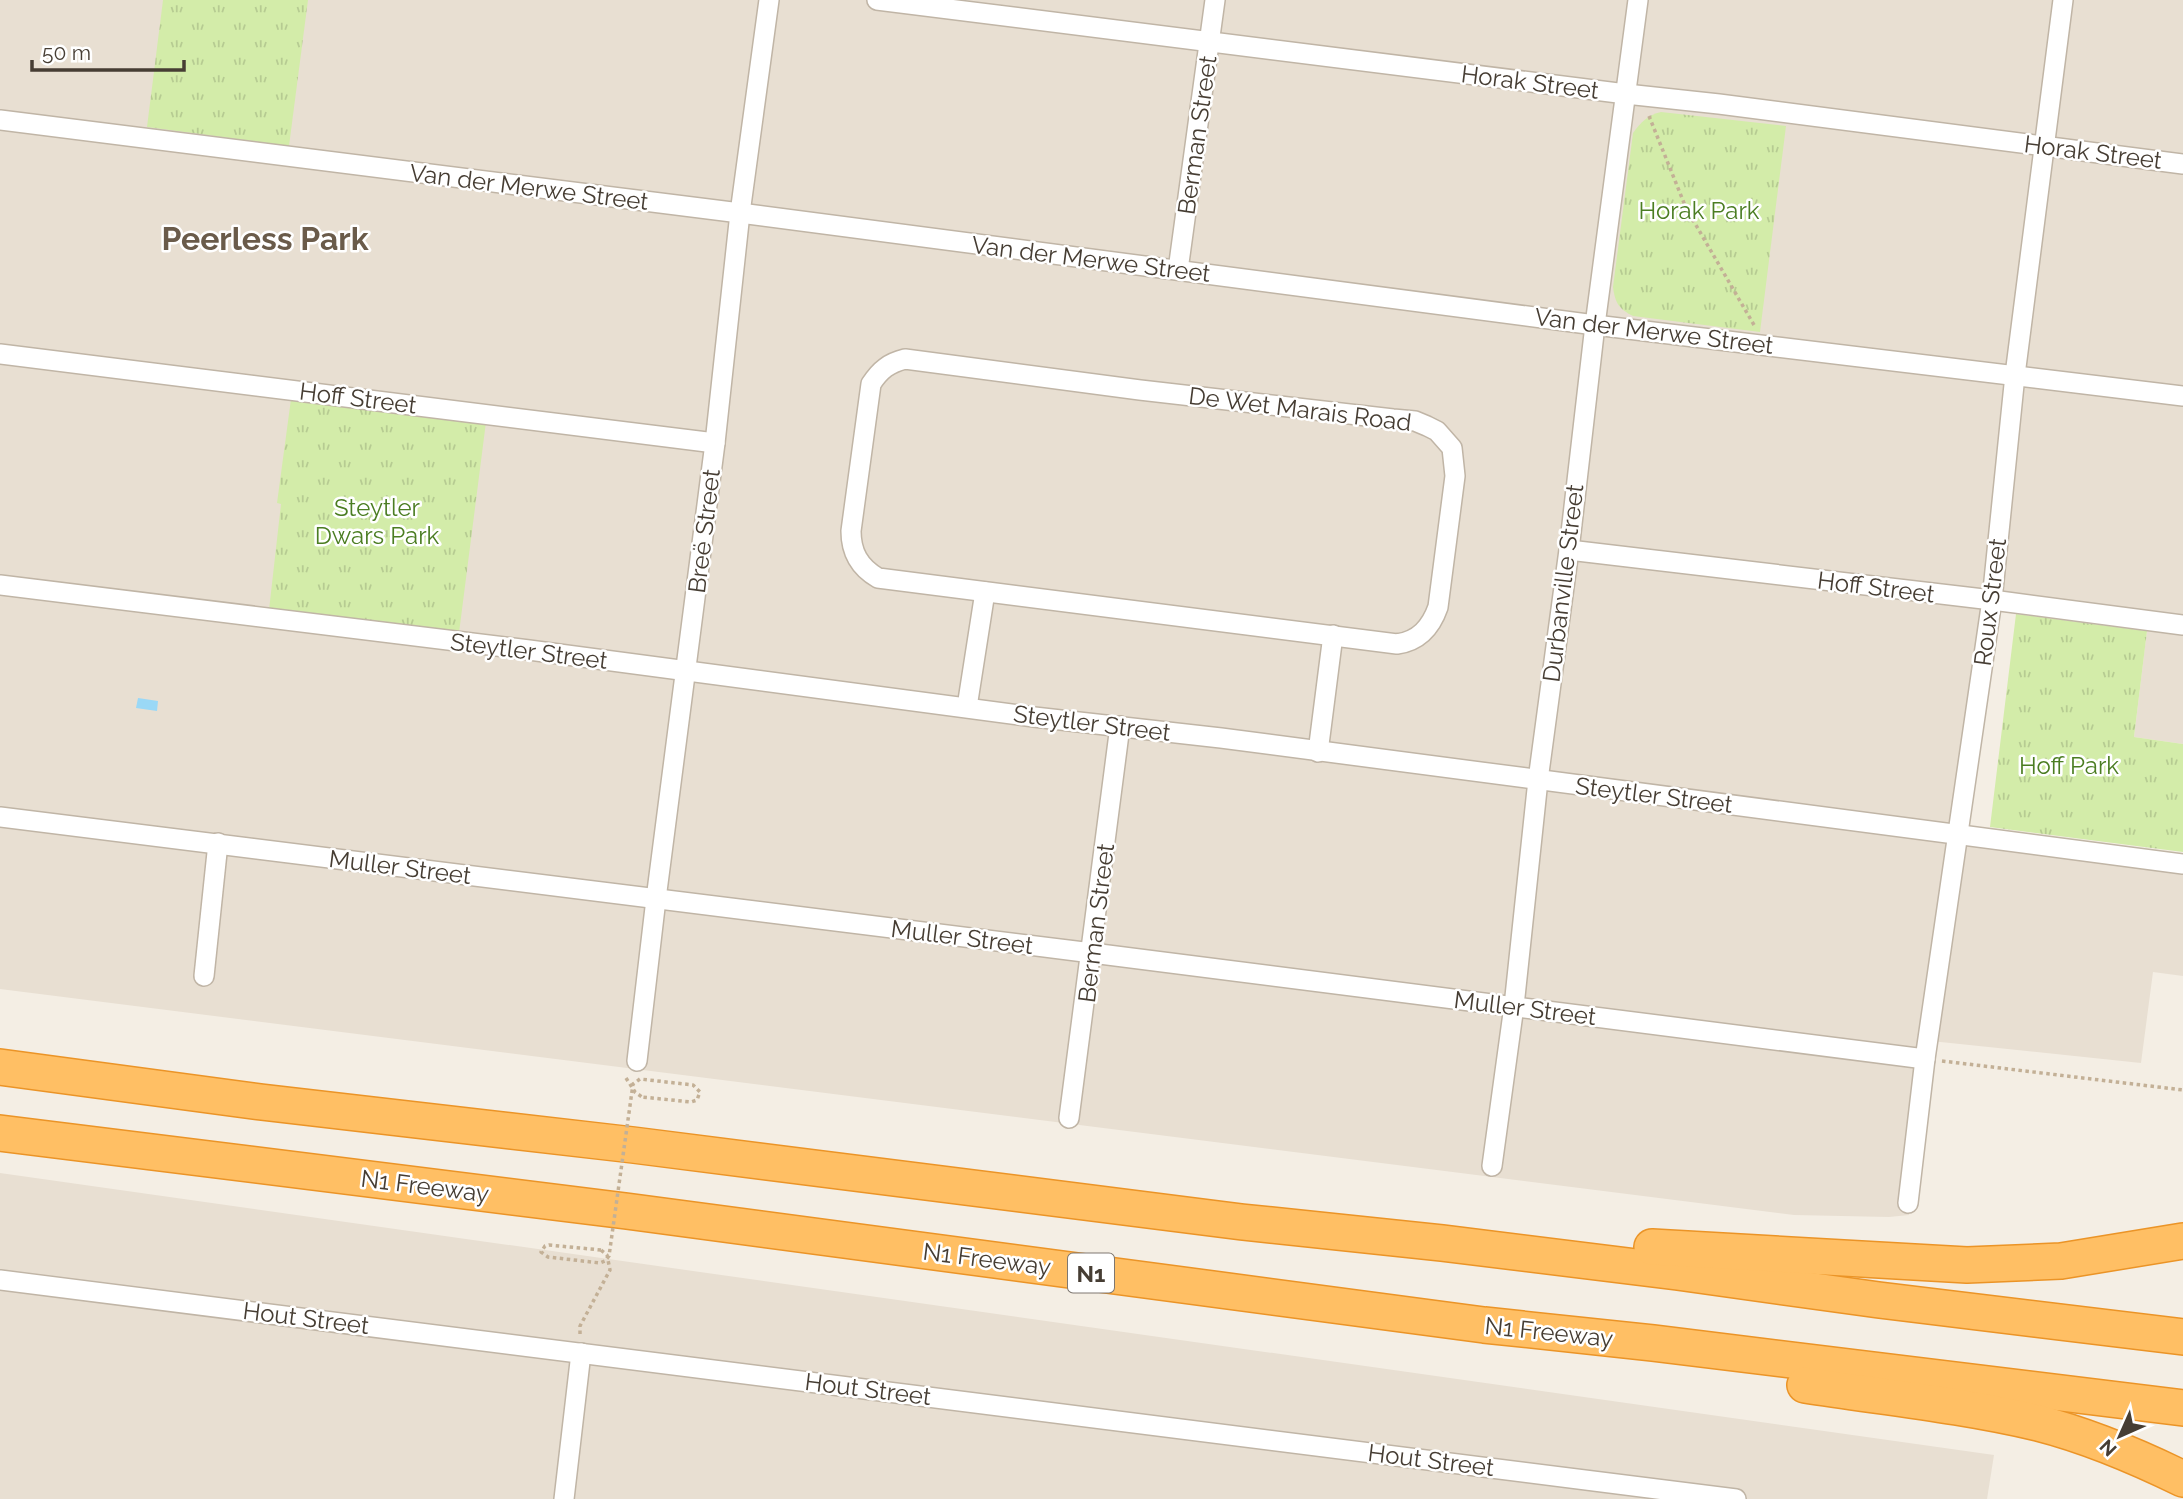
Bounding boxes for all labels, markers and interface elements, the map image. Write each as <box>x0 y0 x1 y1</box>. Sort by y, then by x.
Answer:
scale bar <box>32 28 184 72</box>
text: 50 m <box>42 40 91 65</box>
street label: Berman Street <box>1171 54 1223 216</box>
street label: Horak Street <box>1459 59 1601 105</box>
street label: Horak Street <box>2022 129 2164 175</box>
street label: Van der Merwe Street <box>408 158 650 216</box>
park label: Horak Park <box>1638 196 1760 225</box>
district label: Peerless Park <box>161 220 369 257</box>
street label: Van der Merwe Street <box>970 230 1212 288</box>
street label: Van der Merwe Street <box>1533 302 1775 360</box>
street label: Hoff Street <box>298 376 418 420</box>
street label: De Wet Marais Road <box>1187 381 1413 437</box>
street label: Breë Street <box>682 467 726 595</box>
street label: Durbanville Street <box>1536 482 1590 684</box>
park label: Steytler Dwars Park <box>315 493 440 550</box>
street label: Roux Street <box>1968 536 2012 668</box>
street label: Hoff Street <box>1816 565 1936 609</box>
street label: Steytler Street <box>449 627 609 675</box>
street label: Steytler Street <box>1012 699 1172 747</box>
park label: Hoff Park <box>2019 751 2119 780</box>
street label: Steytler Street <box>1574 771 1734 819</box>
street label: Berman Street <box>1072 842 1120 1004</box>
street label: Muller Street <box>327 844 473 890</box>
street label: Muller Street <box>889 914 1035 960</box>
street label: Muller Street <box>1452 985 1598 1031</box>
street label: N1 Freeway <box>359 1164 491 1208</box>
street label: N1 Freeway <box>921 1237 1053 1281</box>
road number: N1 <box>1068 1254 1114 1292</box>
street label: Hout Street <box>241 1296 371 1340</box>
street label: N1 Freeway <box>1483 1311 1615 1353</box>
street label: Hout Street <box>803 1367 933 1411</box>
north arrow <box>2085 1401 2155 1471</box>
text: N <box>2095 1435 2121 1461</box>
street label: Hout Street <box>1366 1438 1496 1482</box>

